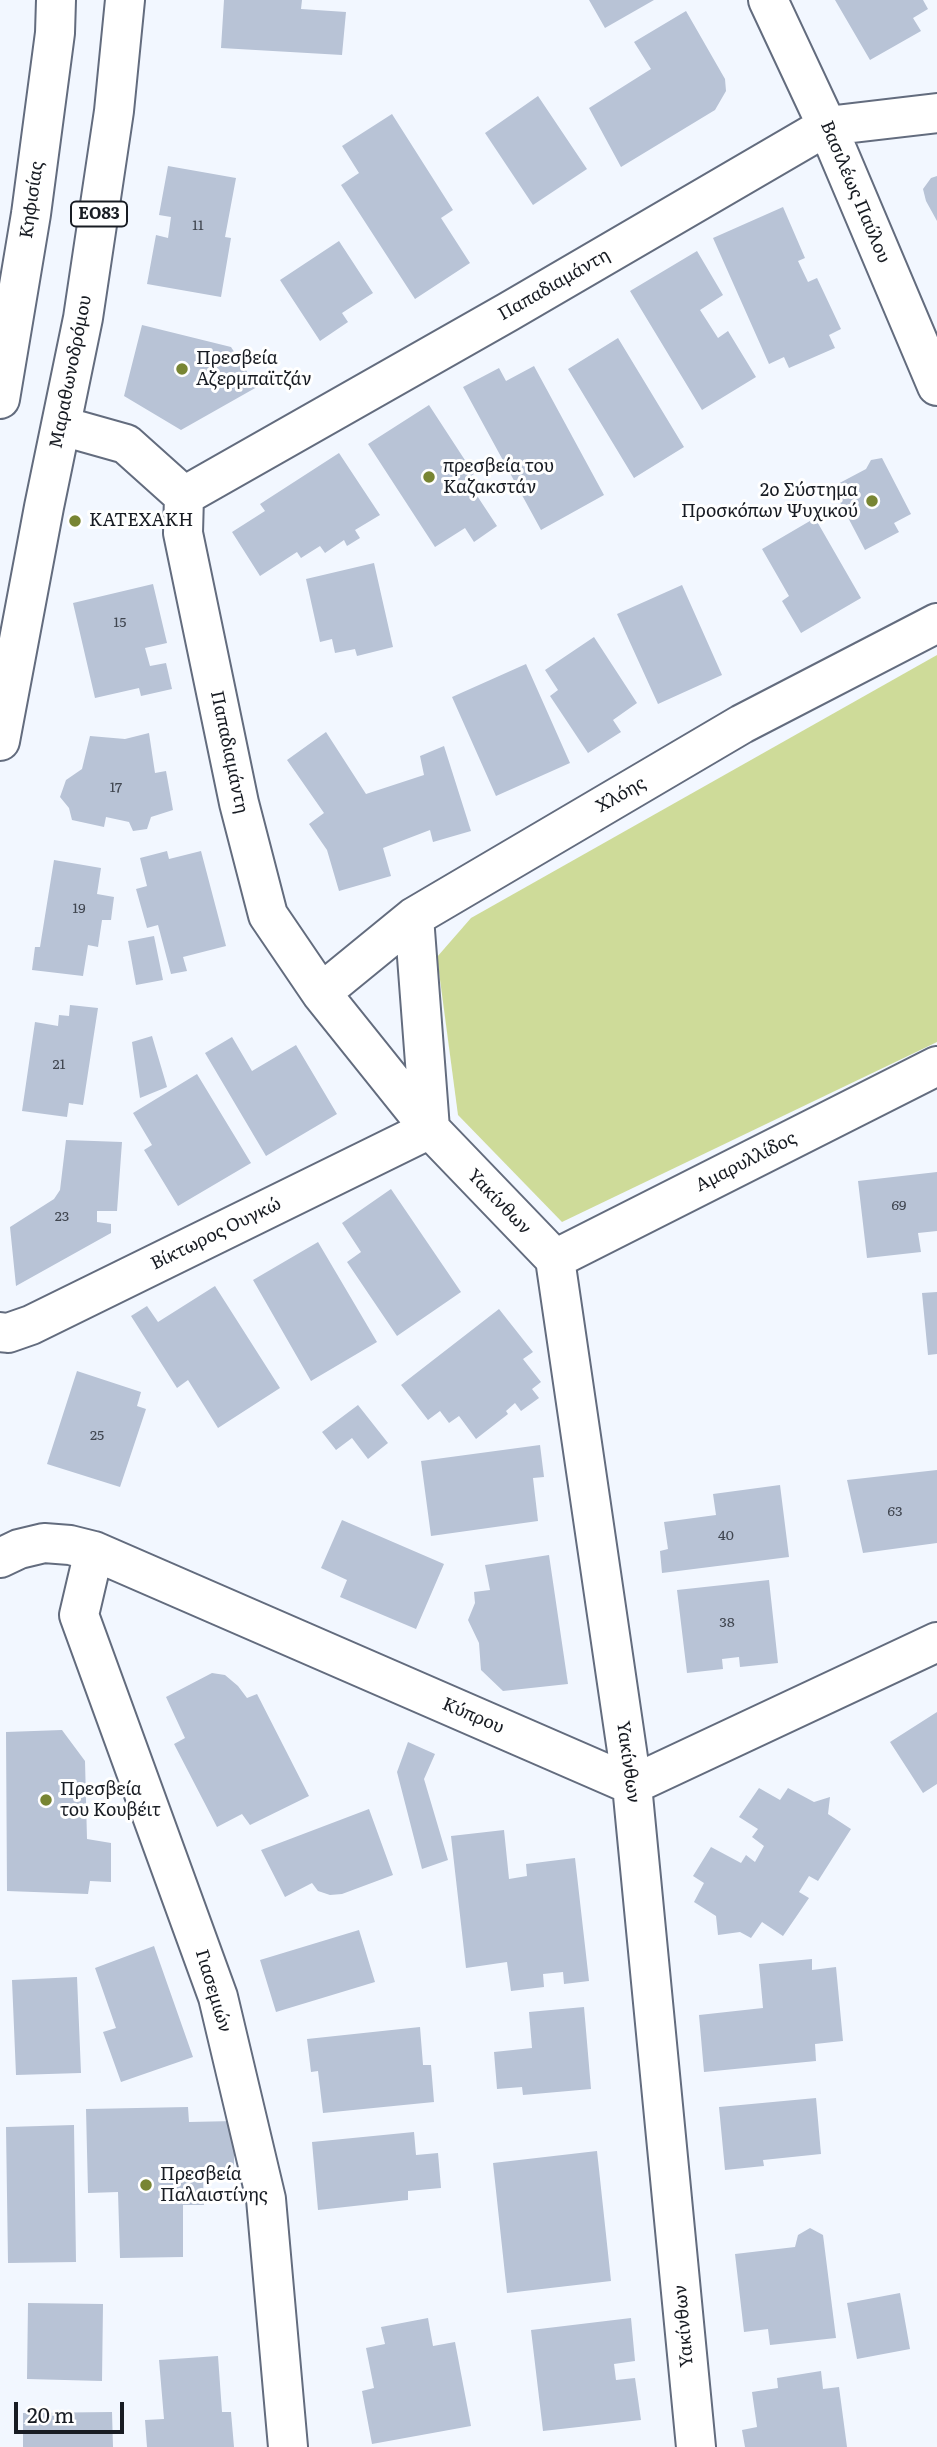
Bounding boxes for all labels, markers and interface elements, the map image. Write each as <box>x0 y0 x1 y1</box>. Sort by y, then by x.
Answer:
street label: Βασιλέως Παύλου <box>815 118 895 266</box>
street label: Κηφισίας <box>16 160 48 240</box>
road number: ΕΟ83 <box>71 202 127 227</box>
house number: 11 <box>192 218 204 234</box>
street label: Παπαδιαμάντη <box>494 244 614 326</box>
street label: Μαραθωνοδρόμου <box>46 293 96 451</box>
place label: Πρεσβεία Αζερμπαϊτζάν <box>196 348 312 390</box>
marker: Πρεσβεία Αζερμπαϊτζάν <box>174 361 190 377</box>
place label: πρεσβεία του Καζακστάν <box>443 456 554 498</box>
marker: πρεσβεία του Καζακστάν <box>421 469 437 485</box>
place label: 2ο Σύστημα Προσκόπων Ψυχικού <box>681 480 858 522</box>
marker: 2ο Σύστημα Προσκόπων Ψυχικού <box>864 493 880 509</box>
place label: ΚΑΤΕΧΑΚΗ <box>89 510 193 532</box>
marker: ΚΑΤΕΧΑΚΗ <box>67 513 83 529</box>
house number: 15 <box>114 615 126 631</box>
street label: Παπαδιαμάντη <box>205 689 253 815</box>
street label: Χλόης <box>593 772 649 818</box>
house number: 17 <box>110 780 122 796</box>
house number: 19 <box>72 901 86 917</box>
house number: 21 <box>53 1057 65 1073</box>
street label: Αμαρυλλίδος <box>692 1127 800 1197</box>
street label: Υακίνθων <box>462 1165 536 1239</box>
street label: Βίκτωρος Ουγκώ <box>147 1193 285 1275</box>
house number: 69 <box>892 1198 906 1214</box>
house number: 23 <box>55 1209 69 1225</box>
house number: 25 <box>90 1428 104 1444</box>
house number: 63 <box>887 1504 903 1520</box>
house number: 40 <box>718 1528 734 1544</box>
house number: 38 <box>719 1615 735 1631</box>
street label: Κύπρου <box>439 1693 507 1739</box>
street label: Υακίνθων <box>612 1720 644 1804</box>
place label: Πρεσβεία του Κουβέιτ <box>60 1779 161 1822</box>
marker: Πρεσβεία του Κουβέιτ <box>38 1792 54 1808</box>
street label: Γιασεμιών <box>190 1947 236 2035</box>
place label: Πρεσβεία Παλαιστίνης <box>160 2164 268 2206</box>
marker: Πρεσβεία Παλαιστίνης <box>138 2177 154 2193</box>
street label: Υακίνθων <box>670 2284 698 2368</box>
scale bar <box>18 2388 128 2432</box>
text: 20 m <box>27 2398 74 2429</box>

